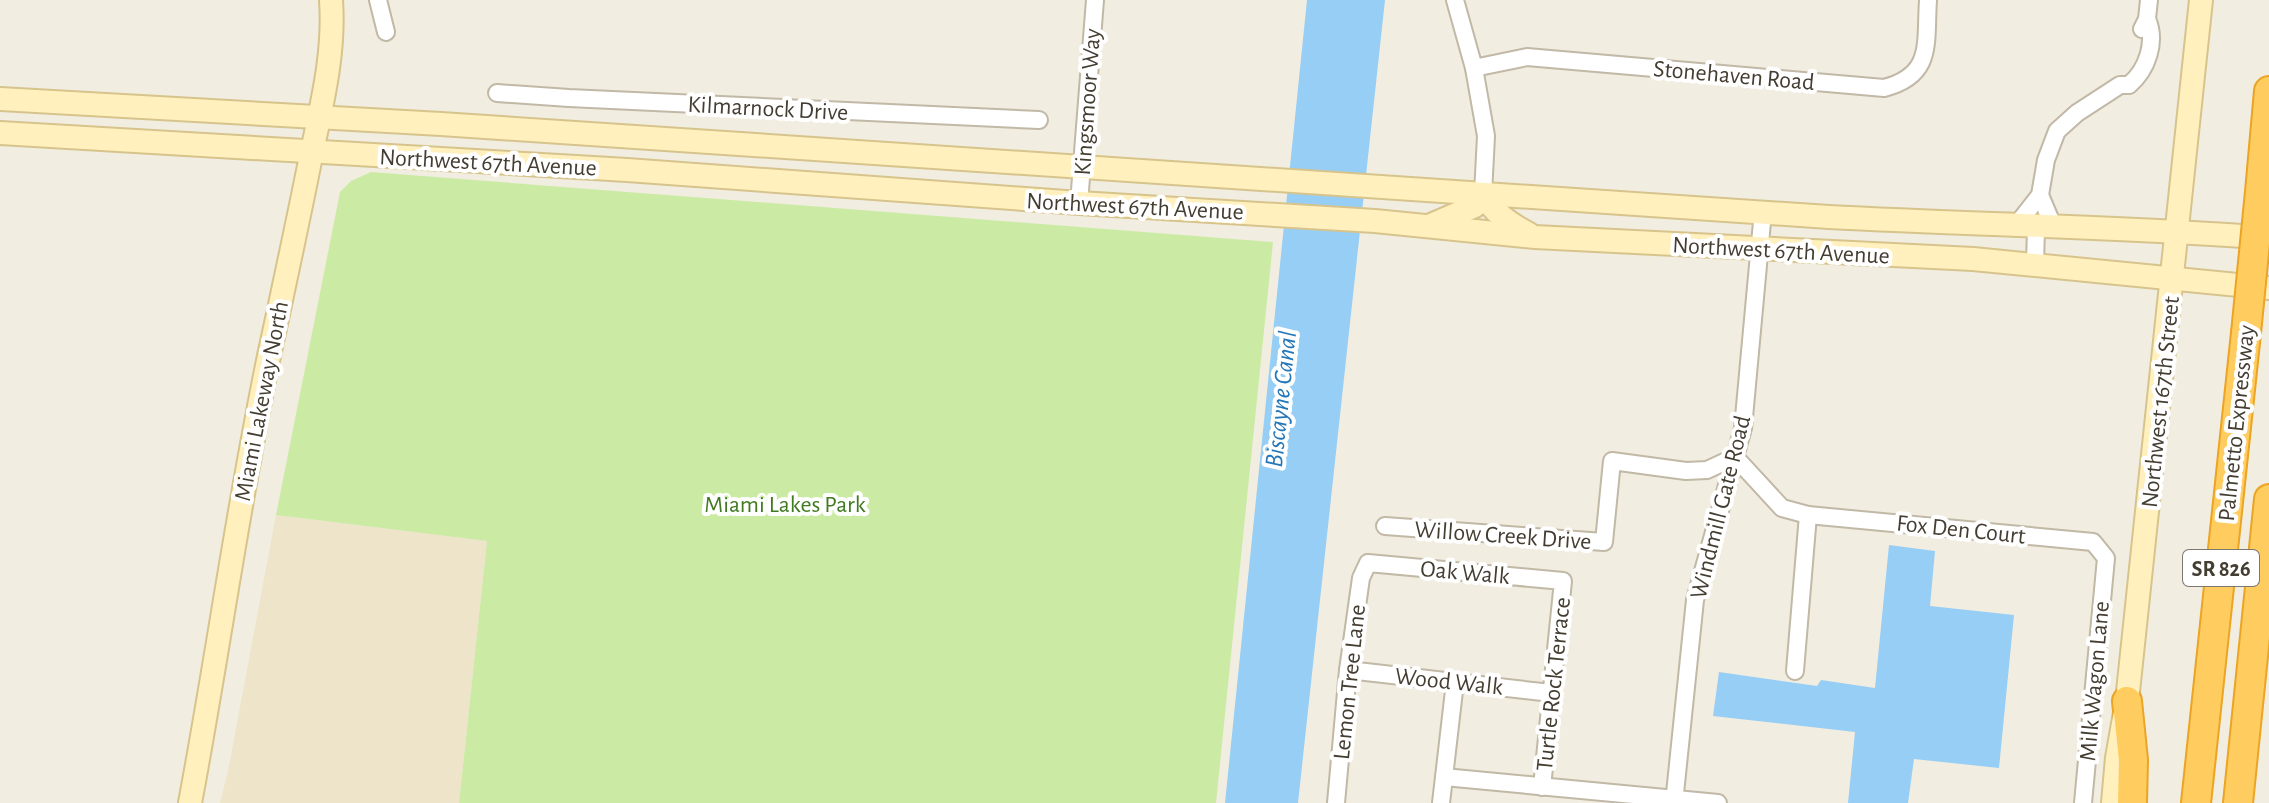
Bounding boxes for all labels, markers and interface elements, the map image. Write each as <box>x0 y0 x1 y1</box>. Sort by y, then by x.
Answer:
street label: Kingsmoor Way <box>1071 28 1105 176</box>
street label: Stonehaven Road <box>1652 57 1816 95</box>
street label: Kilmarnock Drive <box>687 93 849 125</box>
street label: Northwest 67th Avenue <box>379 145 597 181</box>
street label: Northwest 67th Avenue <box>1026 189 1244 225</box>
street label: Northwest 67th Avenue <box>1672 233 1890 269</box>
street label: Northwest 167th Street <box>2138 295 2184 509</box>
street label: Miami Lakeway North <box>231 299 293 503</box>
street label: Palmetto Expressway <box>2215 324 2259 522</box>
water label: Biscayne Canal <box>1261 329 1301 469</box>
street label: Windmill Gate Road <box>1687 413 1755 601</box>
park label: Miami Lakes Park <box>704 493 866 517</box>
street label: Fox Den Court <box>1895 511 2027 549</box>
street label: Willow Creek Drive <box>1414 518 1592 554</box>
road number: SR 826 <box>2183 550 2259 586</box>
street label: Oak Walk <box>1419 557 1511 589</box>
street label: Turtle Rock Terrace <box>1533 596 1575 772</box>
street label: Milk Wagon Lane <box>2076 600 2114 762</box>
street label: Lemon Tree Lane <box>1330 603 1370 761</box>
street label: Wood Walk <box>1394 664 1504 700</box>

